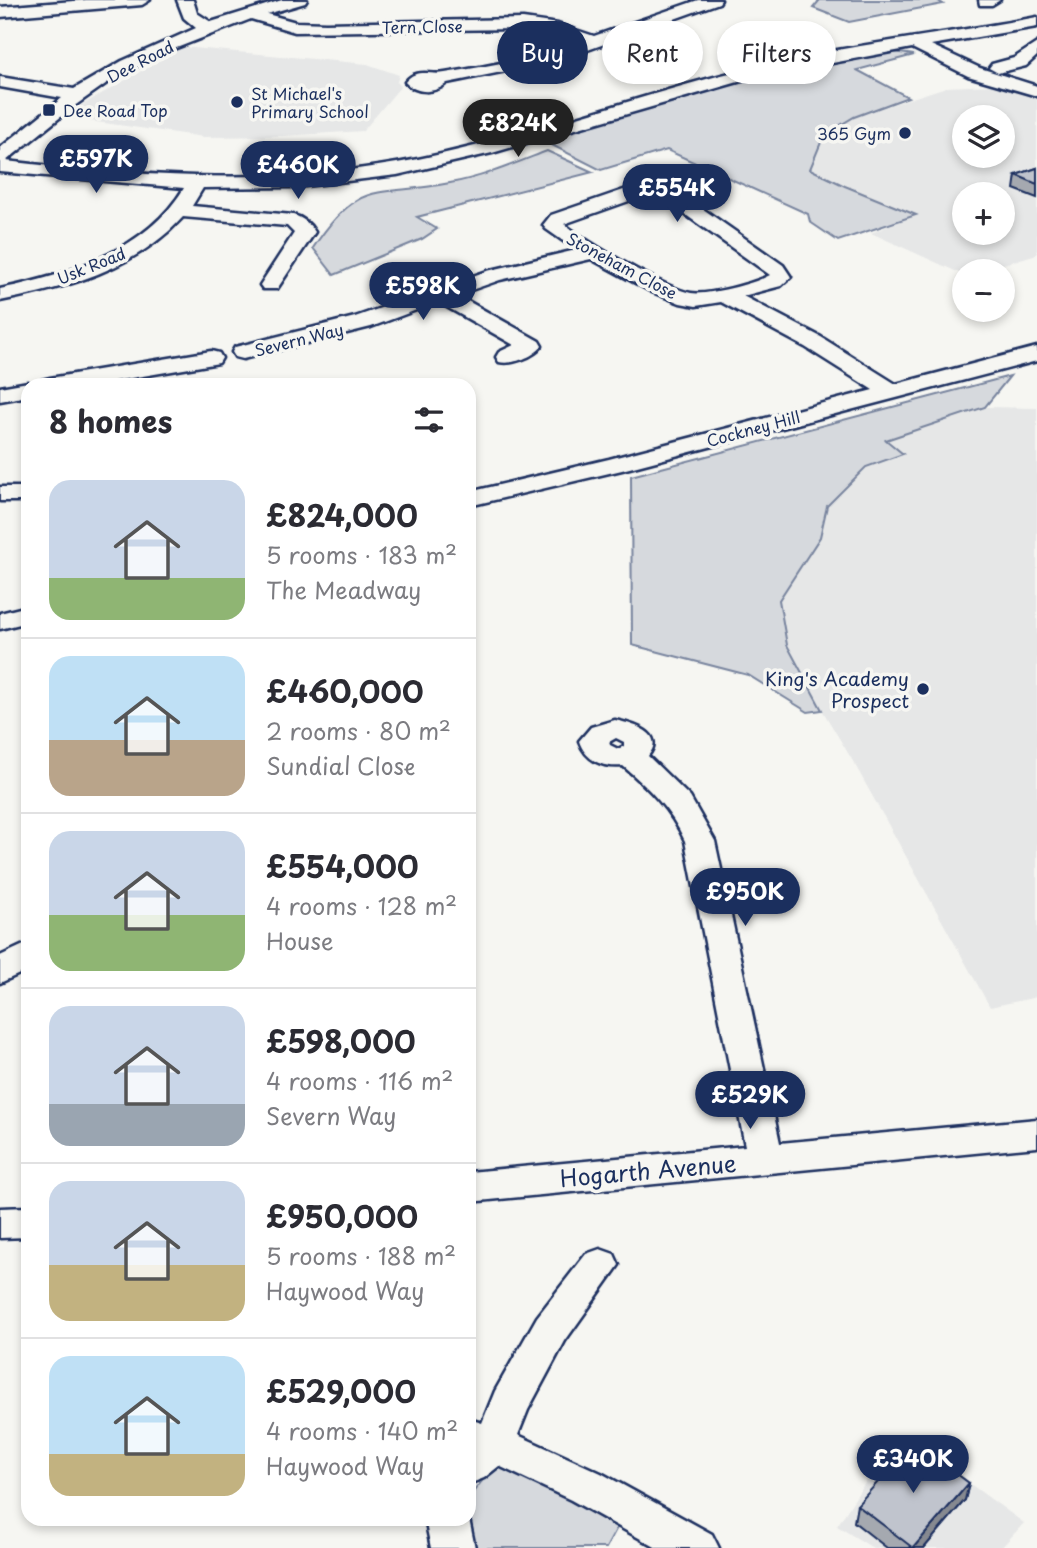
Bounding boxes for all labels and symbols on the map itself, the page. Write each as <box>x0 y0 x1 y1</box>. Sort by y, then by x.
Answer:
street label: Tern Close <box>381 13 463 39</box>
street label: Dee Road <box>102 34 178 88</box>
place label: St Michael's Primary School <box>251 81 369 123</box>
marker: St Michael's Primary School <box>229 94 245 110</box>
place label: Dee Road Top <box>63 98 168 122</box>
pin: £824K <box>469 100 567 159</box>
marker: Dee Road Top <box>41 102 57 118</box>
place label: 365 Gym <box>817 121 891 145</box>
marker: 365 Gym <box>897 125 913 141</box>
pin: £597K <box>47 136 145 195</box>
pin: £460K <box>249 142 347 201</box>
pin: £554K <box>628 164 726 224</box>
street label: Stoneham Close <box>562 226 682 304</box>
street label: Usk Road <box>53 240 129 290</box>
pin: £598K <box>374 262 472 322</box>
street label: Severn Way <box>252 316 346 362</box>
street label: Cockney Hill <box>704 404 802 452</box>
place label: King's Academy Prospect <box>765 664 909 714</box>
marker: King's Academy Prospect <box>915 681 931 697</box>
pin: £950K <box>696 869 794 928</box>
pin: £529K <box>701 1072 799 1131</box>
street label: Hogarth Avenue <box>558 1145 738 1195</box>
pin: £340K <box>864 1436 962 1495</box>

